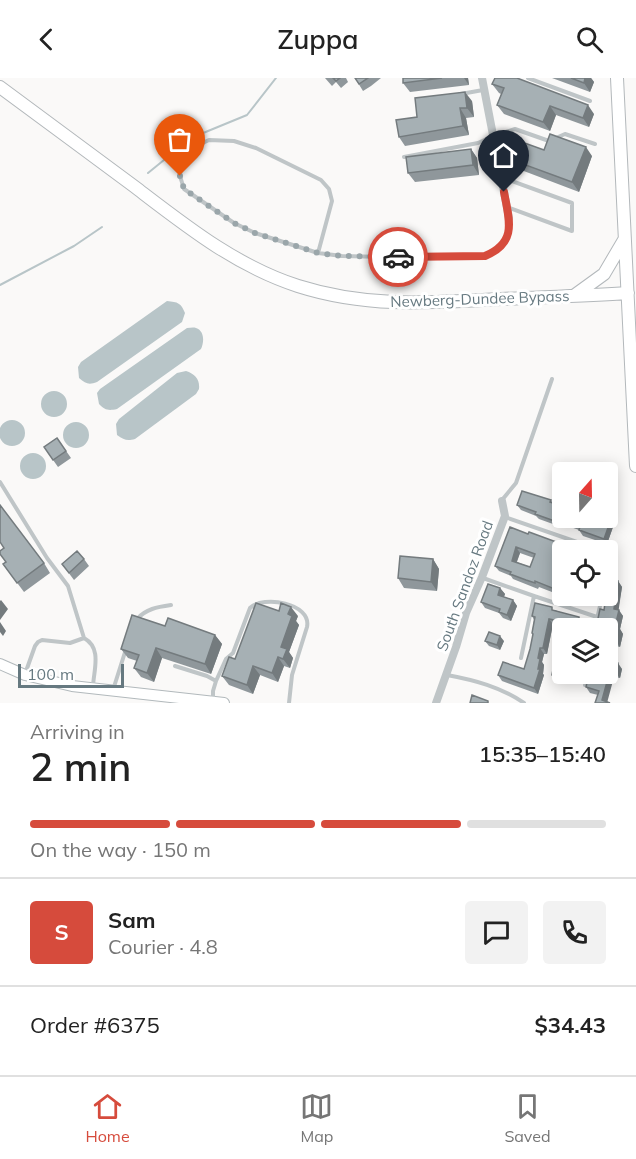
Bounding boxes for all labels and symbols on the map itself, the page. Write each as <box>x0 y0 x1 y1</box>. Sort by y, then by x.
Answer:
pin <box>154 114 205 176</box>
pin <box>478 130 529 192</box>
courier <box>368 227 428 287</box>
street label: Newberg-Dundee Bypass <box>390 286 570 311</box>
north arrow <box>552 462 618 528</box>
street label: South Sandoz Road <box>432 518 497 654</box>
scale bar <box>18 661 124 688</box>

